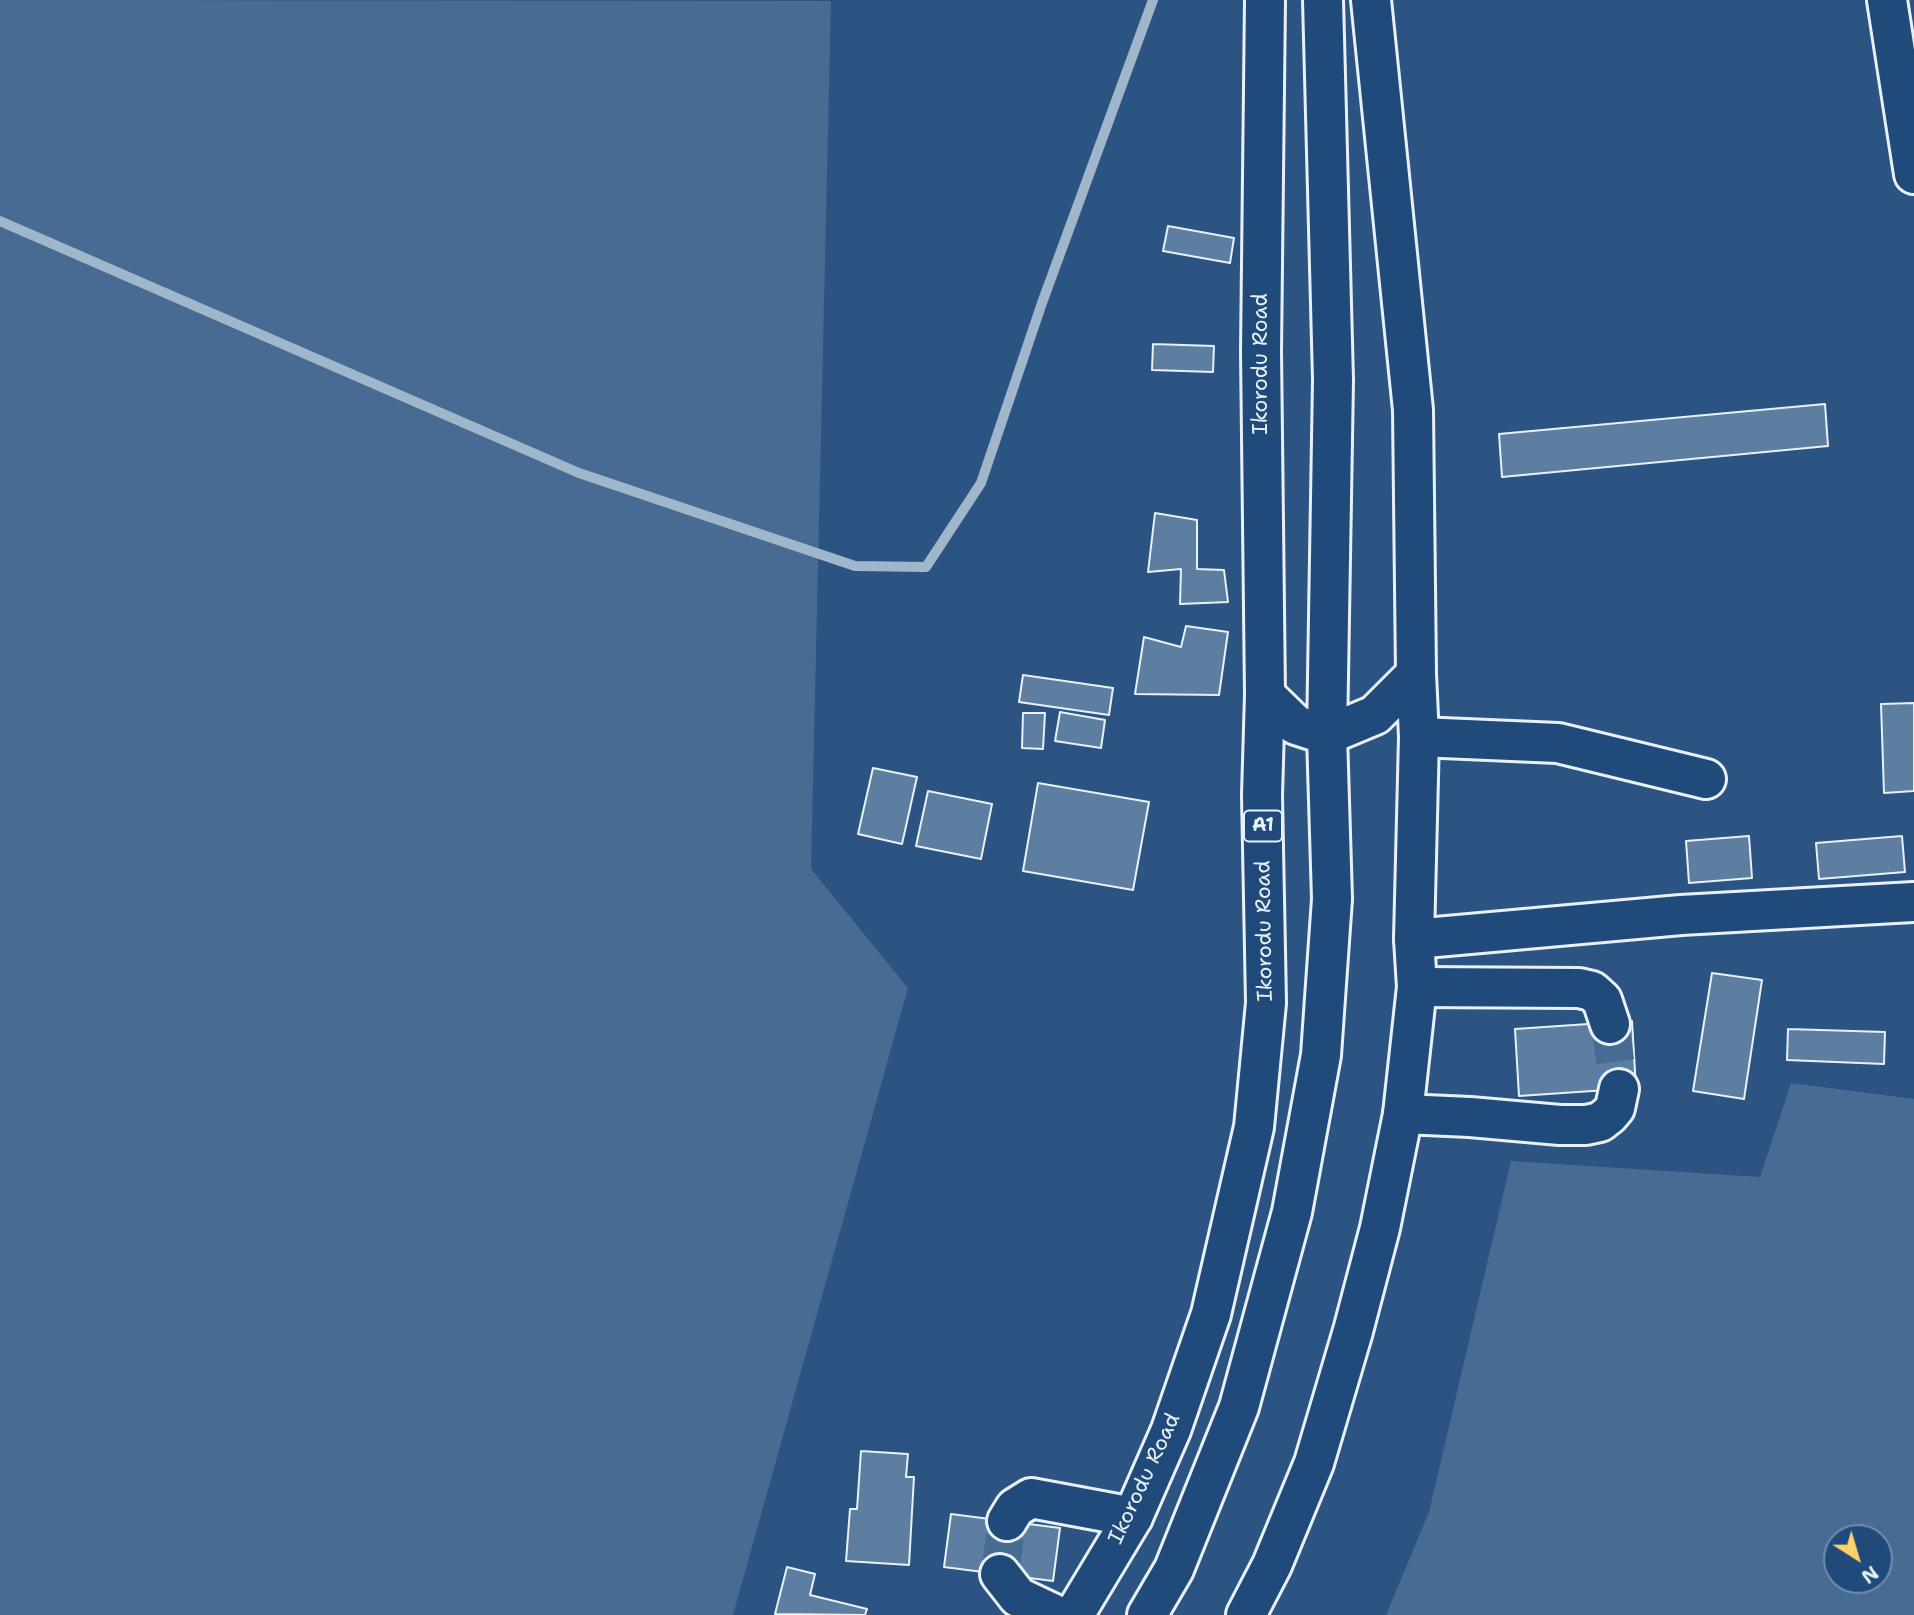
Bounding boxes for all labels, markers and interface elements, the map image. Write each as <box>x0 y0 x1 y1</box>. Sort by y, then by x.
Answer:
street label: Ikorodu Road <box>1249 293 1275 435</box>
road number: A1 <box>1244 810 1282 842</box>
street label: Ikorodu Road <box>1251 860 1279 1002</box>
street label: Ikorodu Road <box>1104 1410 1186 1548</box>
north arrow <box>1823 1524 1893 1594</box>
text: N <box>1856 1560 1883 1589</box>

